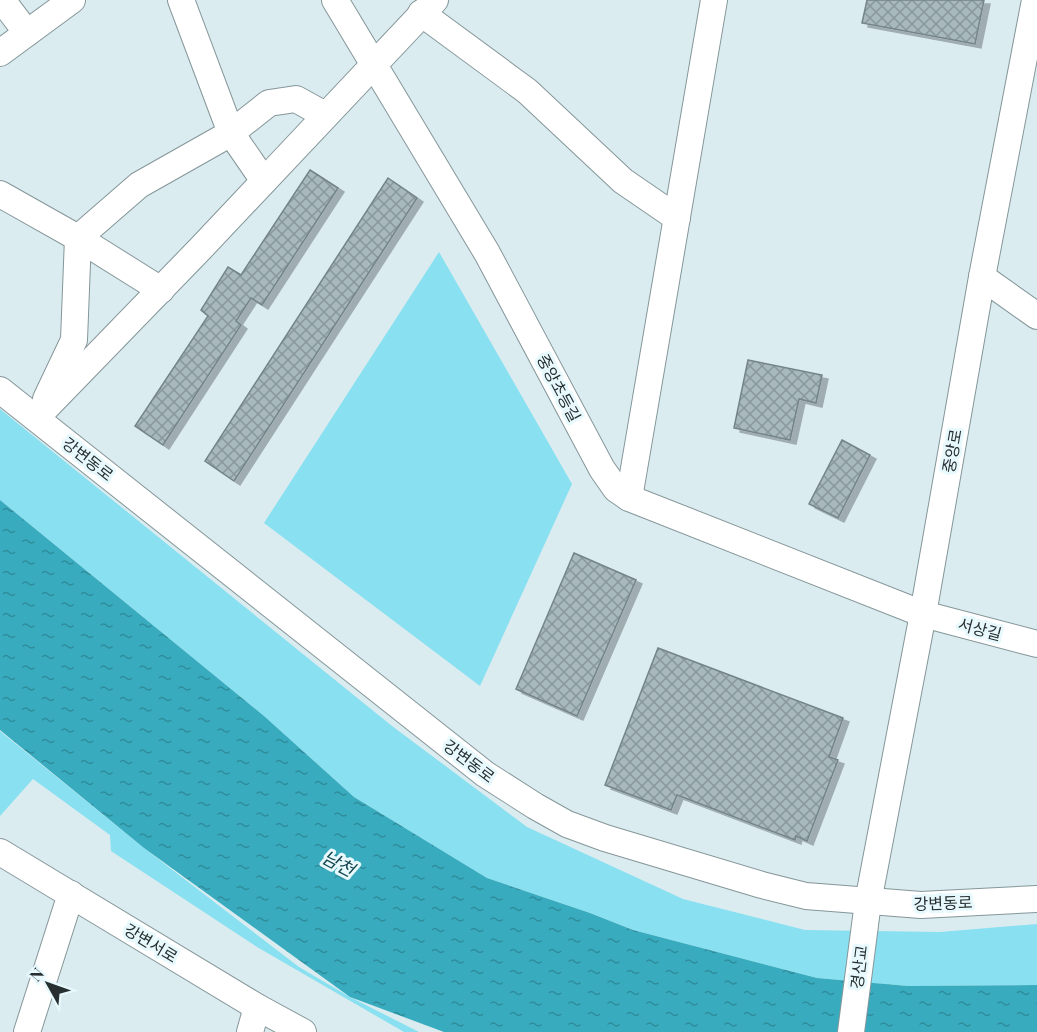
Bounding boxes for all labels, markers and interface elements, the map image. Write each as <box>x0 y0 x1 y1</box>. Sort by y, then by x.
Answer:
street label: 중앙초등길 <box>533 350 586 425</box>
street label: 중앙로 <box>937 427 966 474</box>
street label: 강변동로 <box>59 432 118 485</box>
street label: 서상길 <box>956 613 1004 644</box>
street label: 강변동로 <box>439 734 499 787</box>
water label: 남천 <box>318 845 361 883</box>
street label: 강변동로 <box>913 891 973 914</box>
street label: 강변서로 <box>121 918 182 967</box>
street label: 경산교 <box>845 944 872 990</box>
north arrow <box>18 954 78 1014</box>
text: N <box>24 963 48 985</box>

